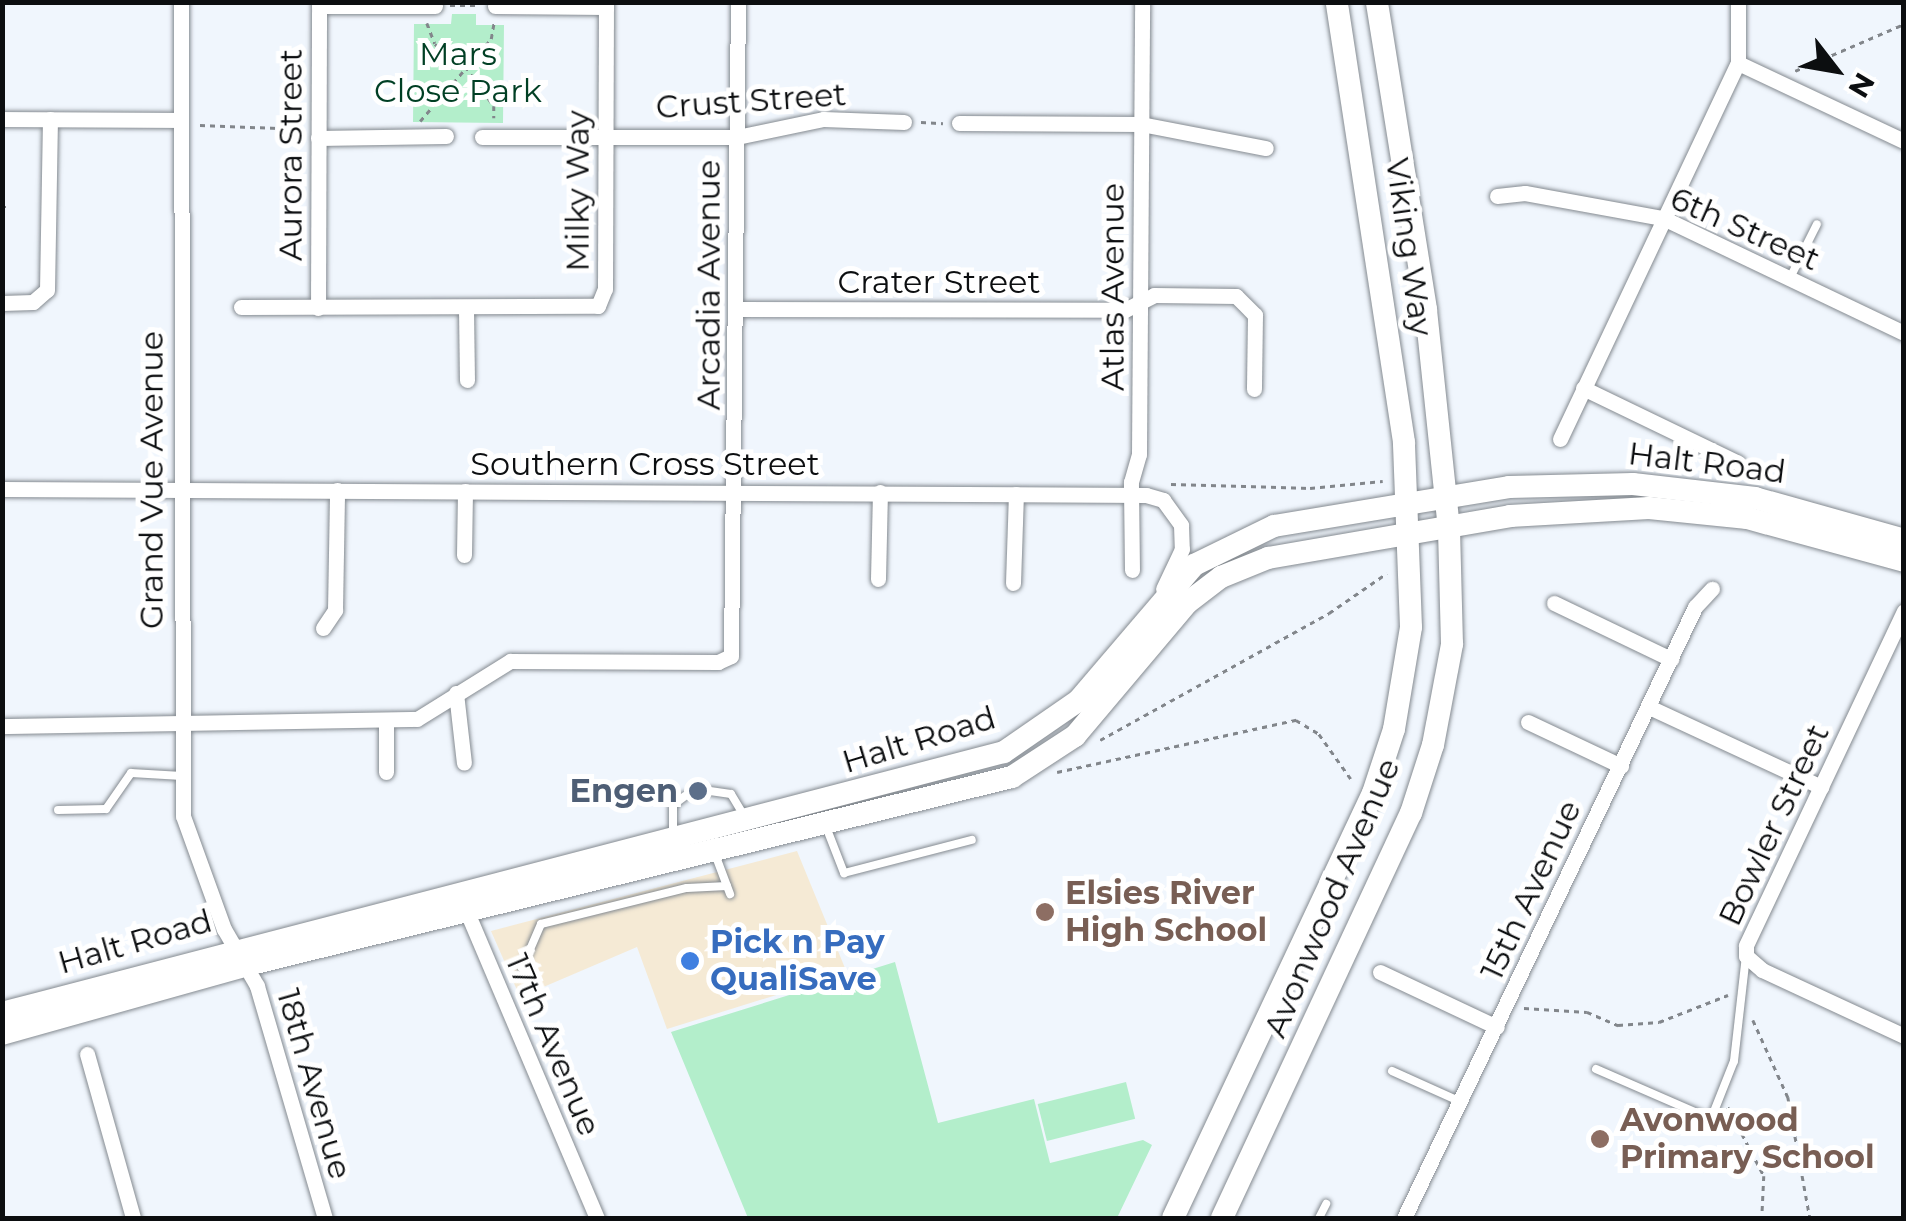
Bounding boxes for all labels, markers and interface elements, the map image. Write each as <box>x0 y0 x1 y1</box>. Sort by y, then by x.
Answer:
north arrow <box>1786 20 1886 120</box>
park label: Mars Close Park <box>374 36 542 111</box>
street label: Aurora Street <box>272 49 310 261</box>
text: N <box>1841 67 1882 104</box>
street label: Crust Street <box>655 75 847 127</box>
street label: Milky Way <box>559 110 597 272</box>
street label: Viking Way <box>1377 155 1441 339</box>
street label: Arcadia Avenue <box>690 160 728 410</box>
street label: 6th Street <box>1664 179 1826 279</box>
street label: Atlas Avenue <box>1094 183 1132 391</box>
street label: Crater Street <box>838 263 1040 301</box>
street label: Grand Vue Avenue <box>133 331 171 629</box>
street label: Halt Road <box>1626 434 1788 492</box>
street label: Southern Cross Street <box>470 445 820 483</box>
street label: Halt Road <box>838 699 1000 781</box>
street label: Bowler Street <box>1711 718 1837 932</box>
street label: Avonwood Avenue <box>1256 753 1408 1043</box>
place label: Engen <box>570 772 678 810</box>
marker: Engen <box>687 780 709 802</box>
street label: 15th Avenue <box>1473 794 1589 986</box>
place label: Elsies River High School <box>1065 875 1267 950</box>
marker: Elsies River High School <box>1034 901 1056 923</box>
street label: Halt Road <box>54 902 216 982</box>
place label: Pick n Pay QualiSave <box>710 924 885 999</box>
street label: 17th Avenue <box>497 948 609 1142</box>
marker: Pick n Pay QualiSave <box>679 950 701 972</box>
street label: 18th Avenue <box>269 985 359 1183</box>
place label: Avonwood Primary School <box>1620 1102 1875 1177</box>
marker: Avonwood Primary School <box>1589 1128 1611 1150</box>

